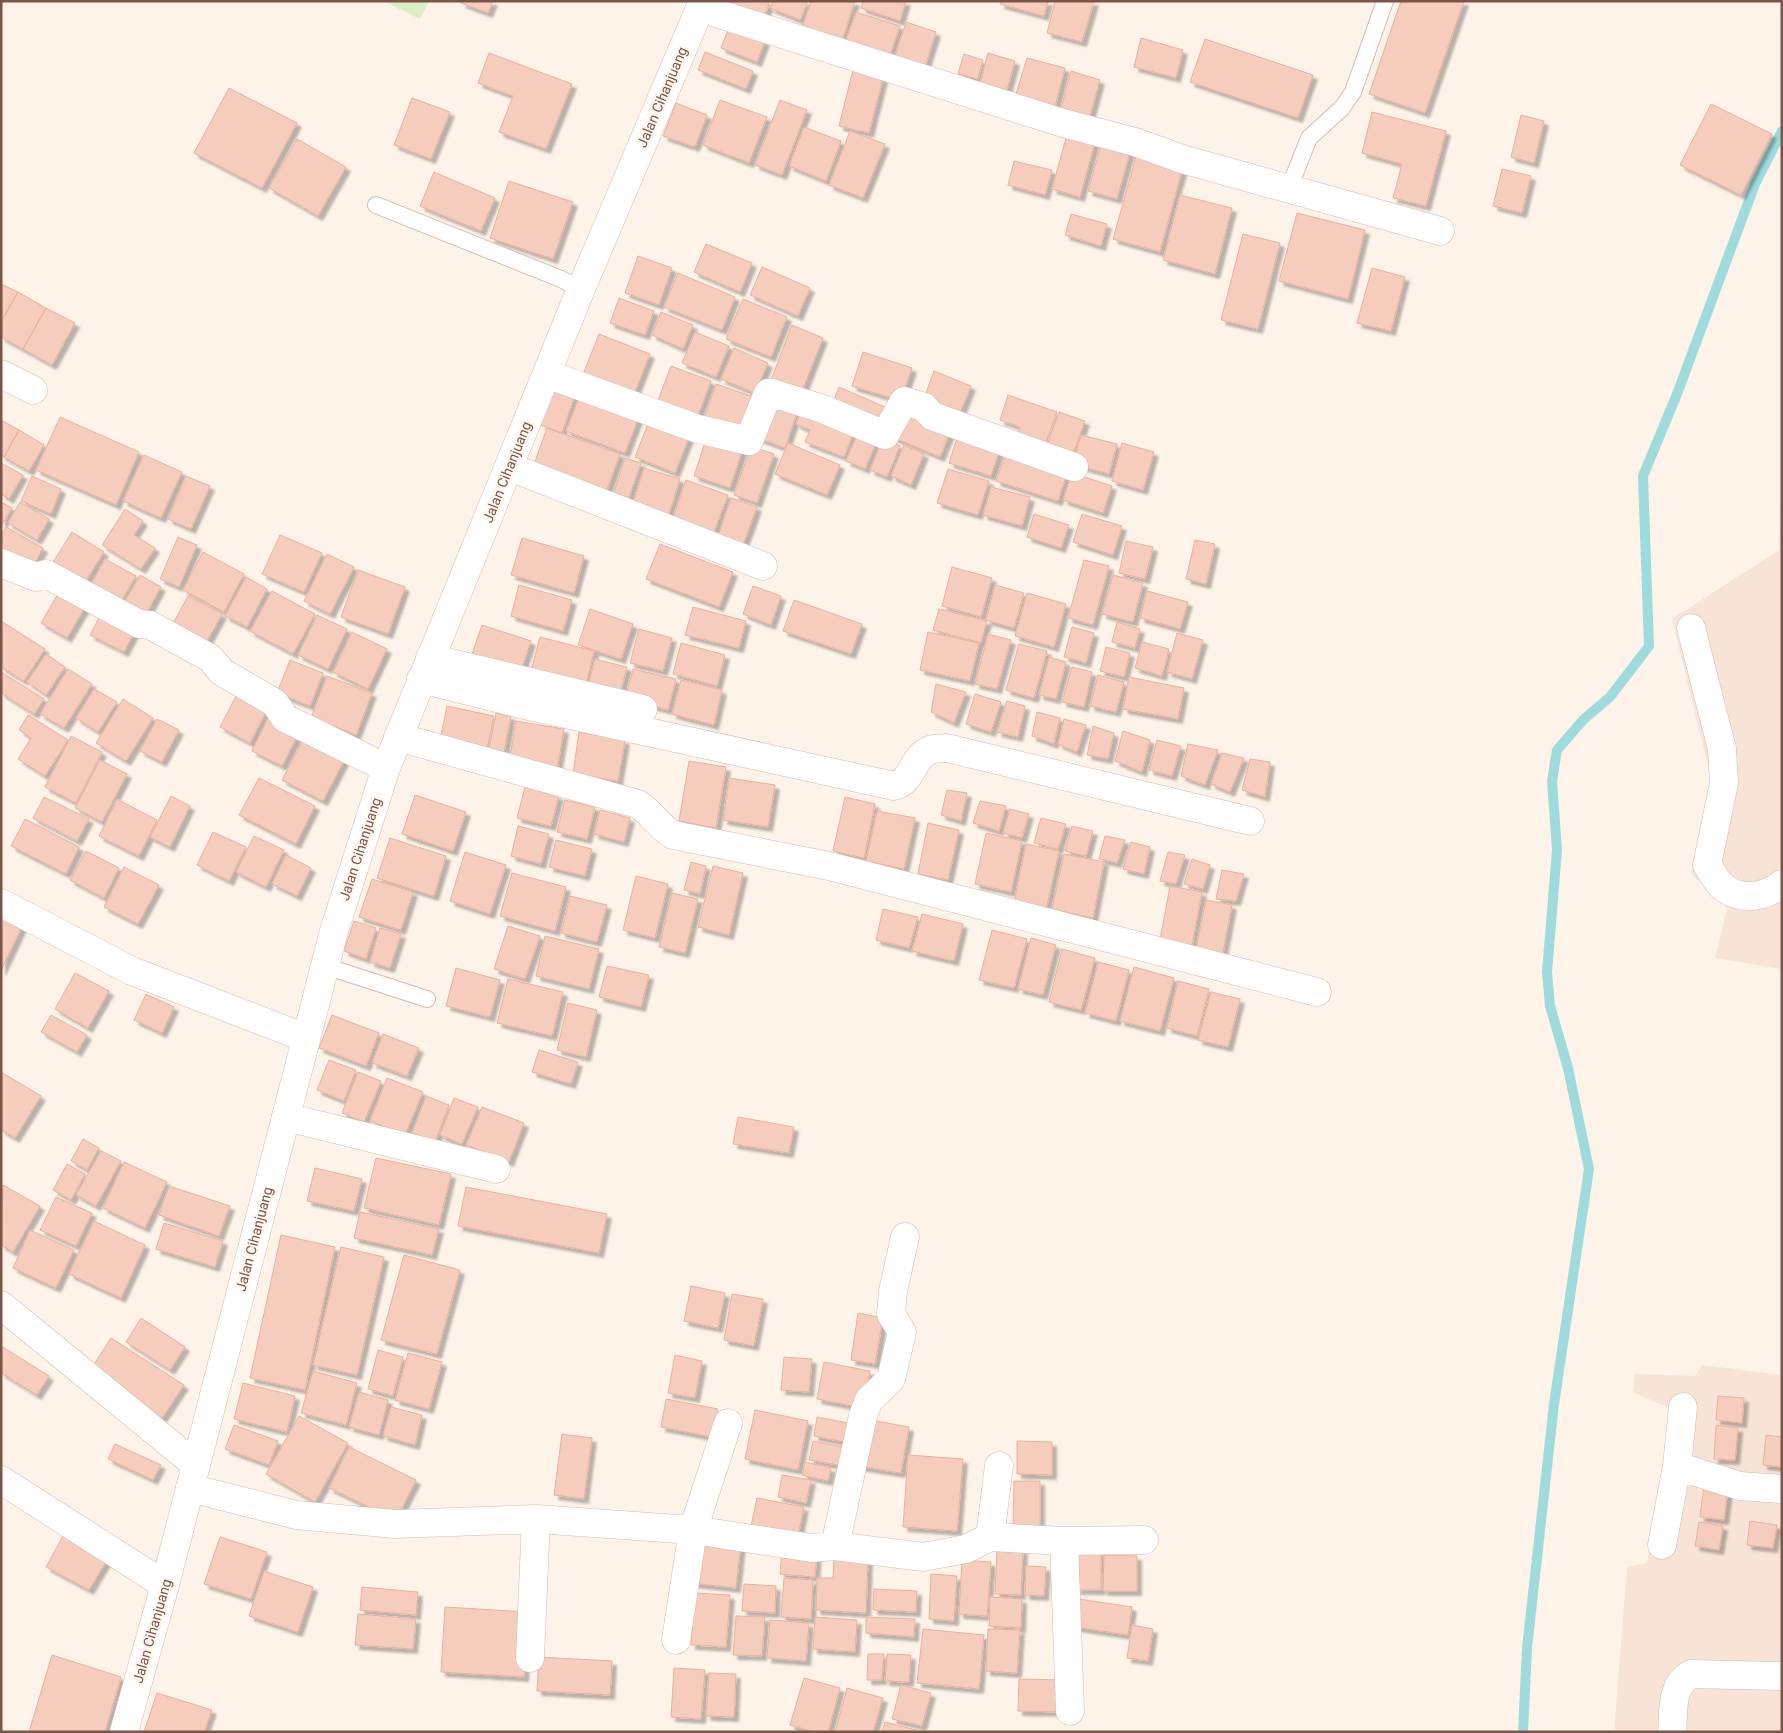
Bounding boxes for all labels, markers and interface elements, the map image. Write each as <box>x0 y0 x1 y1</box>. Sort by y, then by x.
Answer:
street label: Jalan Cihanjuang <box>634 44 690 150</box>
street label: Jalan Cihanjuang <box>479 419 535 525</box>
street label: Jalan Cihanjuang <box>336 795 384 903</box>
street label: Jalan Cihanjuang <box>232 1185 276 1293</box>
street label: Jalan Cihanjuang <box>130 1577 174 1685</box>

